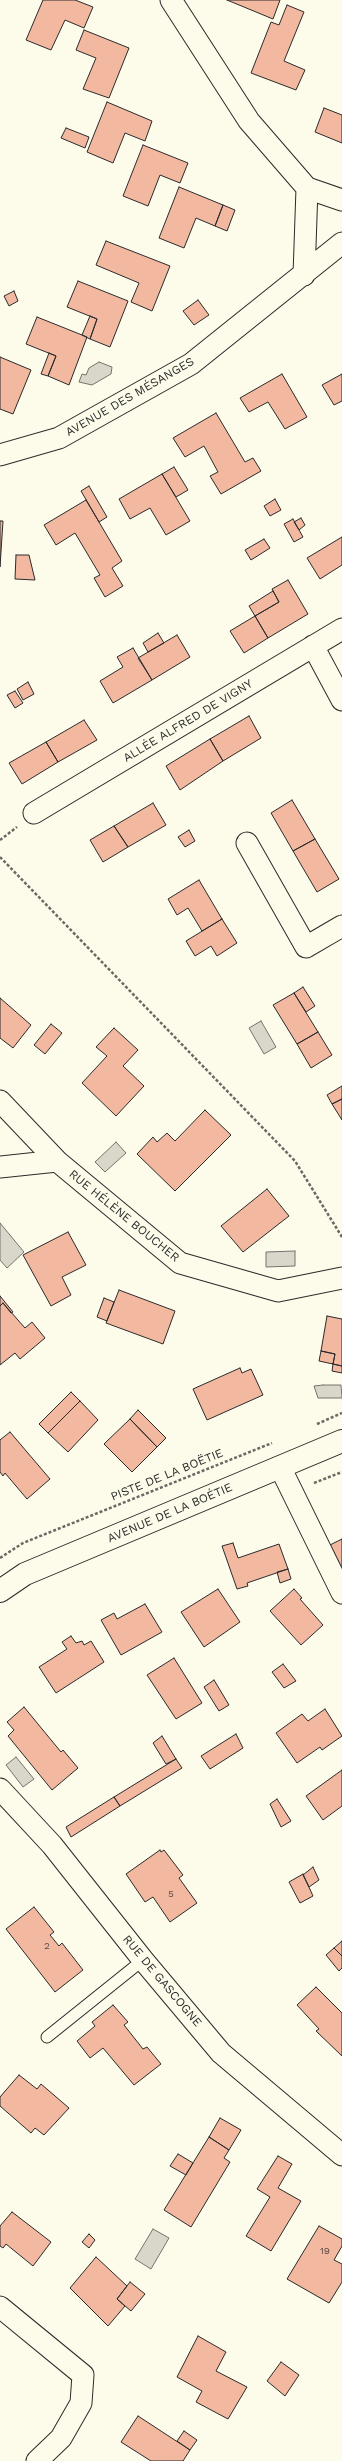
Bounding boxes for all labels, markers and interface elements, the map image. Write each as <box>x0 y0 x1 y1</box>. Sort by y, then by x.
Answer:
street label: AVENUE DES MÉSANGES <box>63 354 197 440</box>
street label: ALLÉE ALFRED DE VIGNY <box>121 677 255 765</box>
street label: RUE HÉLÈNE BOUCHER <box>66 1167 182 1265</box>
street label: PISTE DE LA BOËTIE <box>109 1446 225 1504</box>
street label: AVENUE DE LA BOÉTIE <box>105 1480 235 1546</box>
house number: 5 <box>168 1888 174 1900</box>
street label: RUE DE GASCOGNE <box>119 1932 205 2030</box>
house number: 2 <box>44 1940 50 1952</box>
house number: 19 <box>320 2245 330 2257</box>

